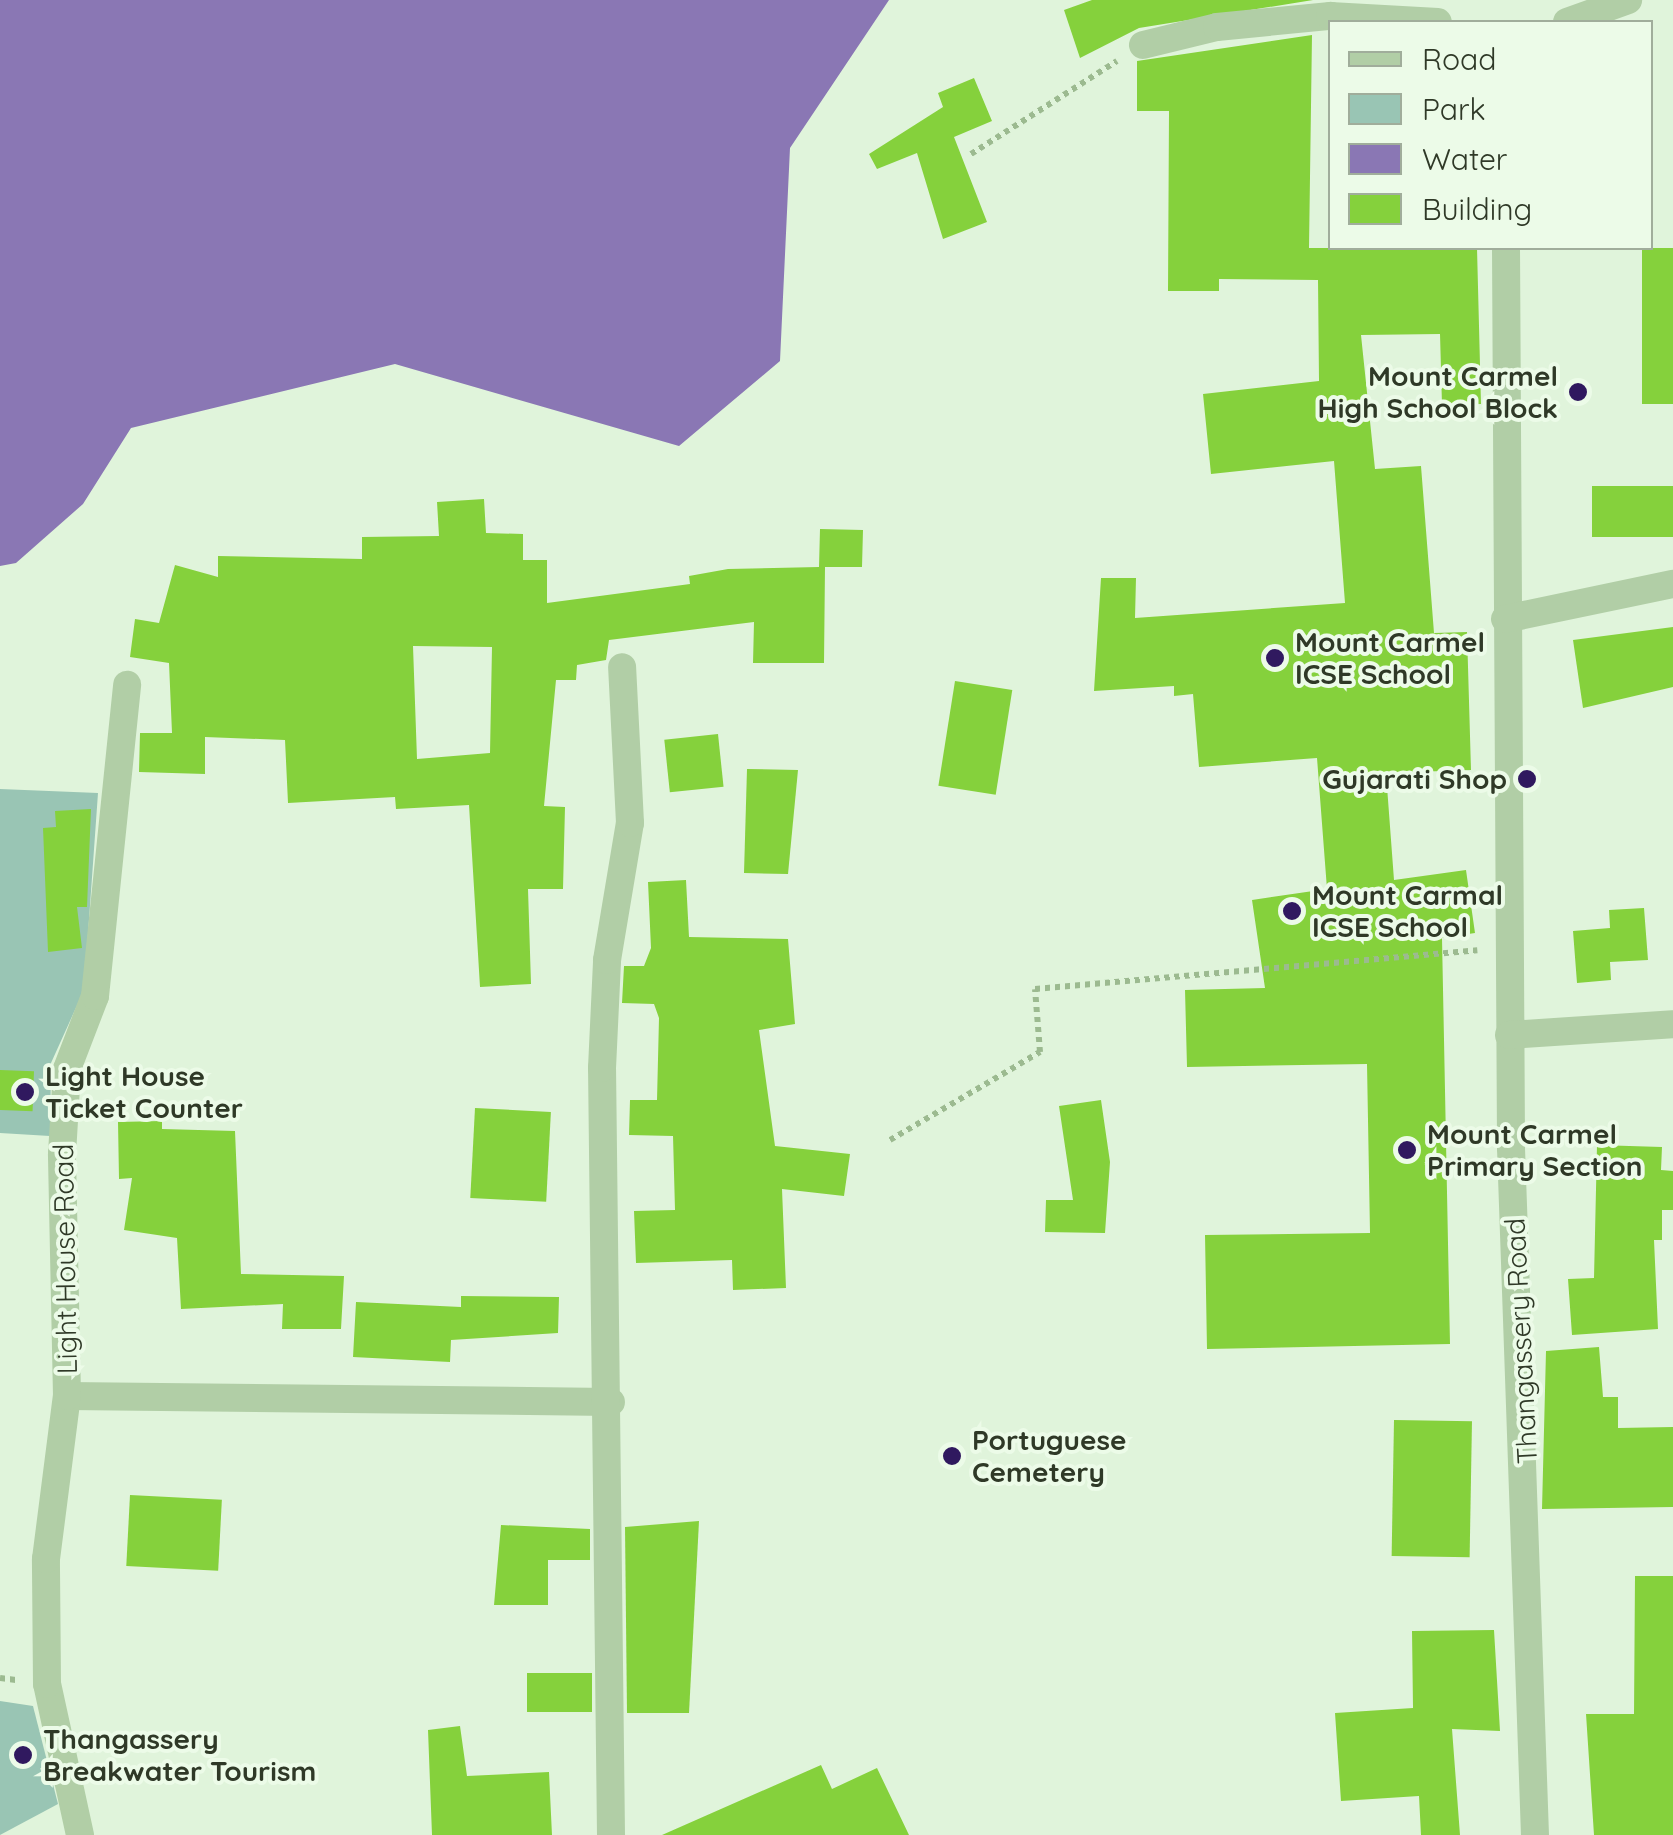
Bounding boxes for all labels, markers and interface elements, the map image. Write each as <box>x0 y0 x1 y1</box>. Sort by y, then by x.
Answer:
legend <box>1328 20 1653 250</box>
text: Road <box>1422 40 1496 78</box>
text: Park <box>1422 90 1486 128</box>
text: Water <box>1422 140 1507 178</box>
text: Building <box>1422 190 1532 228</box>
place label: Mount Carmel High School Block <box>1318 359 1558 425</box>
marker: Mount Carmel High School Block <box>1567 381 1589 403</box>
place label: Mount Carmel ICSE School <box>1295 625 1485 691</box>
marker: Mount Carmel ICSE School <box>1264 647 1286 669</box>
place label: Gujarati Shop <box>1322 762 1507 796</box>
marker: Gujarati Shop <box>1516 768 1538 790</box>
place label: Mount Carmal ICSE School <box>1312 878 1503 944</box>
marker: Mount Carmal ICSE School <box>1281 900 1303 922</box>
place label: Light House Ticket Counter <box>45 1059 243 1125</box>
marker: Light House Ticket Counter <box>14 1081 36 1103</box>
place label: Mount Carmel Primary Section <box>1427 1117 1642 1183</box>
marker: Mount Carmel Primary Section <box>1396 1139 1418 1161</box>
street label: Light House Road <box>46 1143 84 1375</box>
street label: Thangassery Road <box>1498 1217 1544 1465</box>
place label: Portuguese Cemetery <box>972 1423 1126 1489</box>
marker: Portuguese Cemetery <box>941 1445 963 1467</box>
place label: Thangassery Breakwater Tourism <box>43 1722 316 1788</box>
marker: Thangassery Breakwater Tourism <box>12 1744 34 1766</box>

